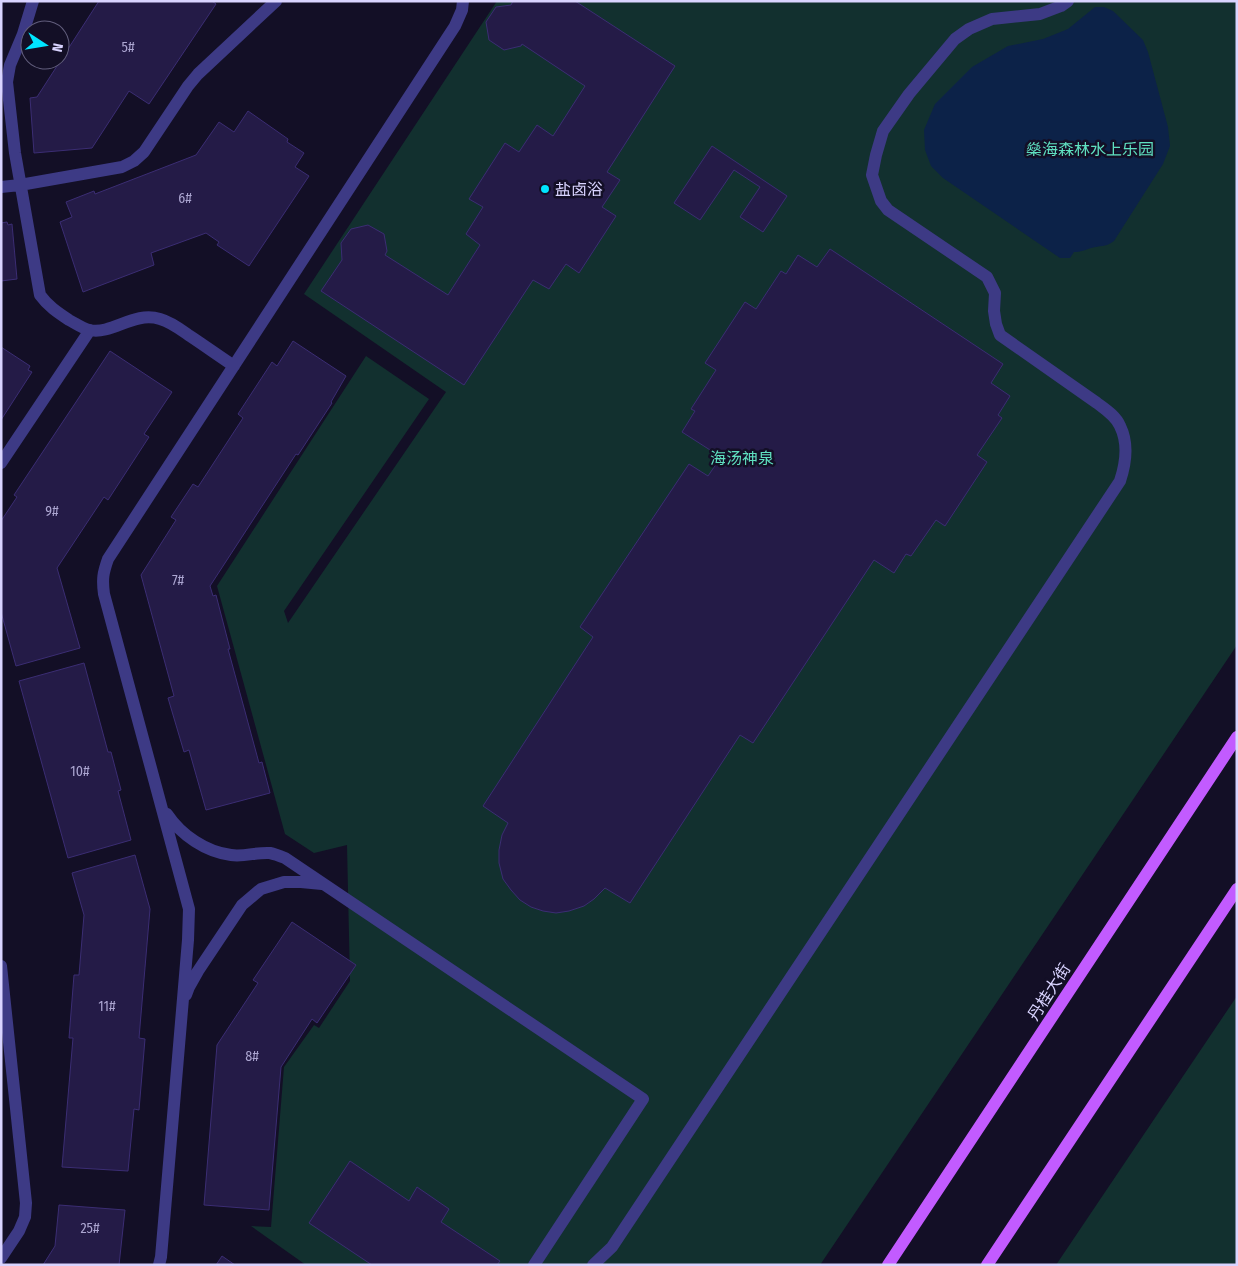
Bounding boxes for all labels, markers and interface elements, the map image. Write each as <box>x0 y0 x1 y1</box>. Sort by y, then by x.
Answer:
north arrow <box>20 20 70 70</box>
house number: 5# <box>121 39 135 56</box>
text: N <box>48 42 66 53</box>
park label: 燊海森林水上乐园 <box>1026 140 1154 159</box>
place label: 盐卤浴 <box>555 180 603 199</box>
marker: 盐卤浴 <box>539 183 551 195</box>
house number: 6# <box>178 190 192 207</box>
park label: 海汤神泉 <box>710 449 774 468</box>
house number: 9# <box>45 503 59 520</box>
house number: 7# <box>172 572 184 589</box>
house number: 10# <box>70 763 90 780</box>
street label: 丹桂大街 <box>1024 960 1074 1024</box>
house number: 11# <box>98 998 116 1015</box>
house number: 8# <box>245 1048 259 1065</box>
house number: 25# <box>80 1220 100 1237</box>

